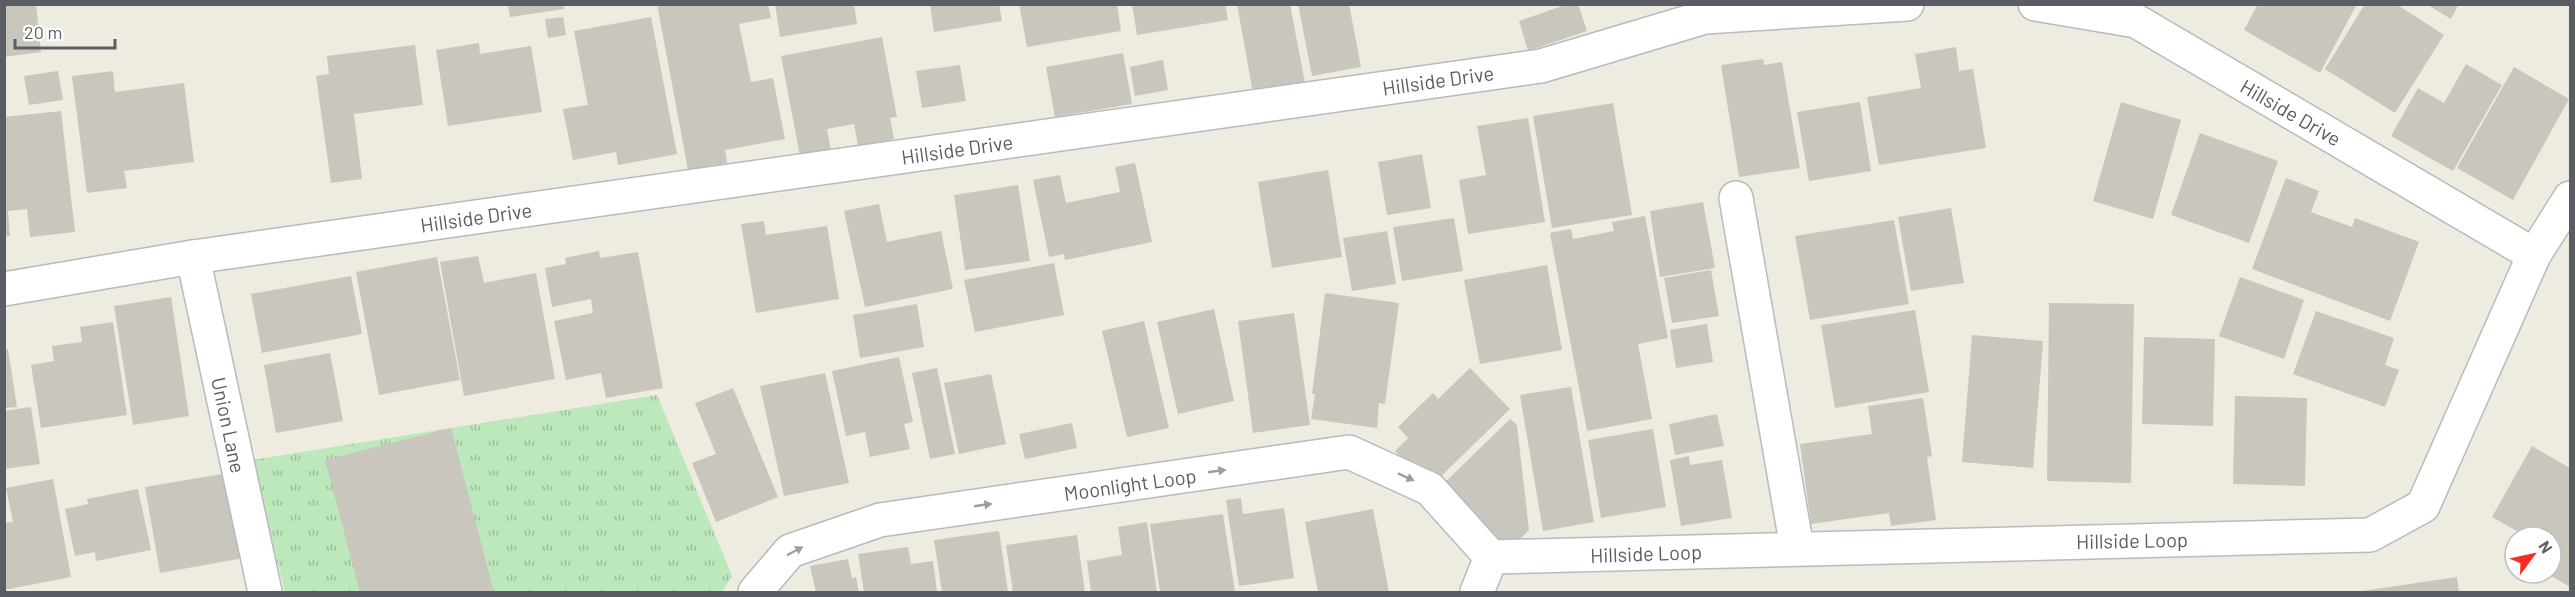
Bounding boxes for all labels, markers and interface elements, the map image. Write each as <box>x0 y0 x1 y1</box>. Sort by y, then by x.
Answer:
scale bar <box>15 12 116 50</box>
text: 20 m <box>24 21 62 43</box>
street label: Hillside Drive <box>1381 60 1495 100</box>
street label: Hillside Drive <box>2236 74 2346 150</box>
street label: Hillside Drive <box>900 129 1014 169</box>
street label: Hillside Drive <box>419 197 533 237</box>
street label: Union Lane <box>207 375 251 475</box>
street label: Moonlight Loop <box>1062 463 1198 505</box>
one-way arrow <box>1208 466 1227 475</box>
one-way arrow <box>1397 473 1414 482</box>
one-way arrow <box>973 500 992 509</box>
north arrow <box>2503 525 2563 585</box>
street label: Hillside Loop <box>2076 527 2188 553</box>
text: N <box>2535 537 2557 556</box>
street label: Hillside Loop <box>1590 539 1702 567</box>
one-way arrow <box>787 546 804 556</box>

